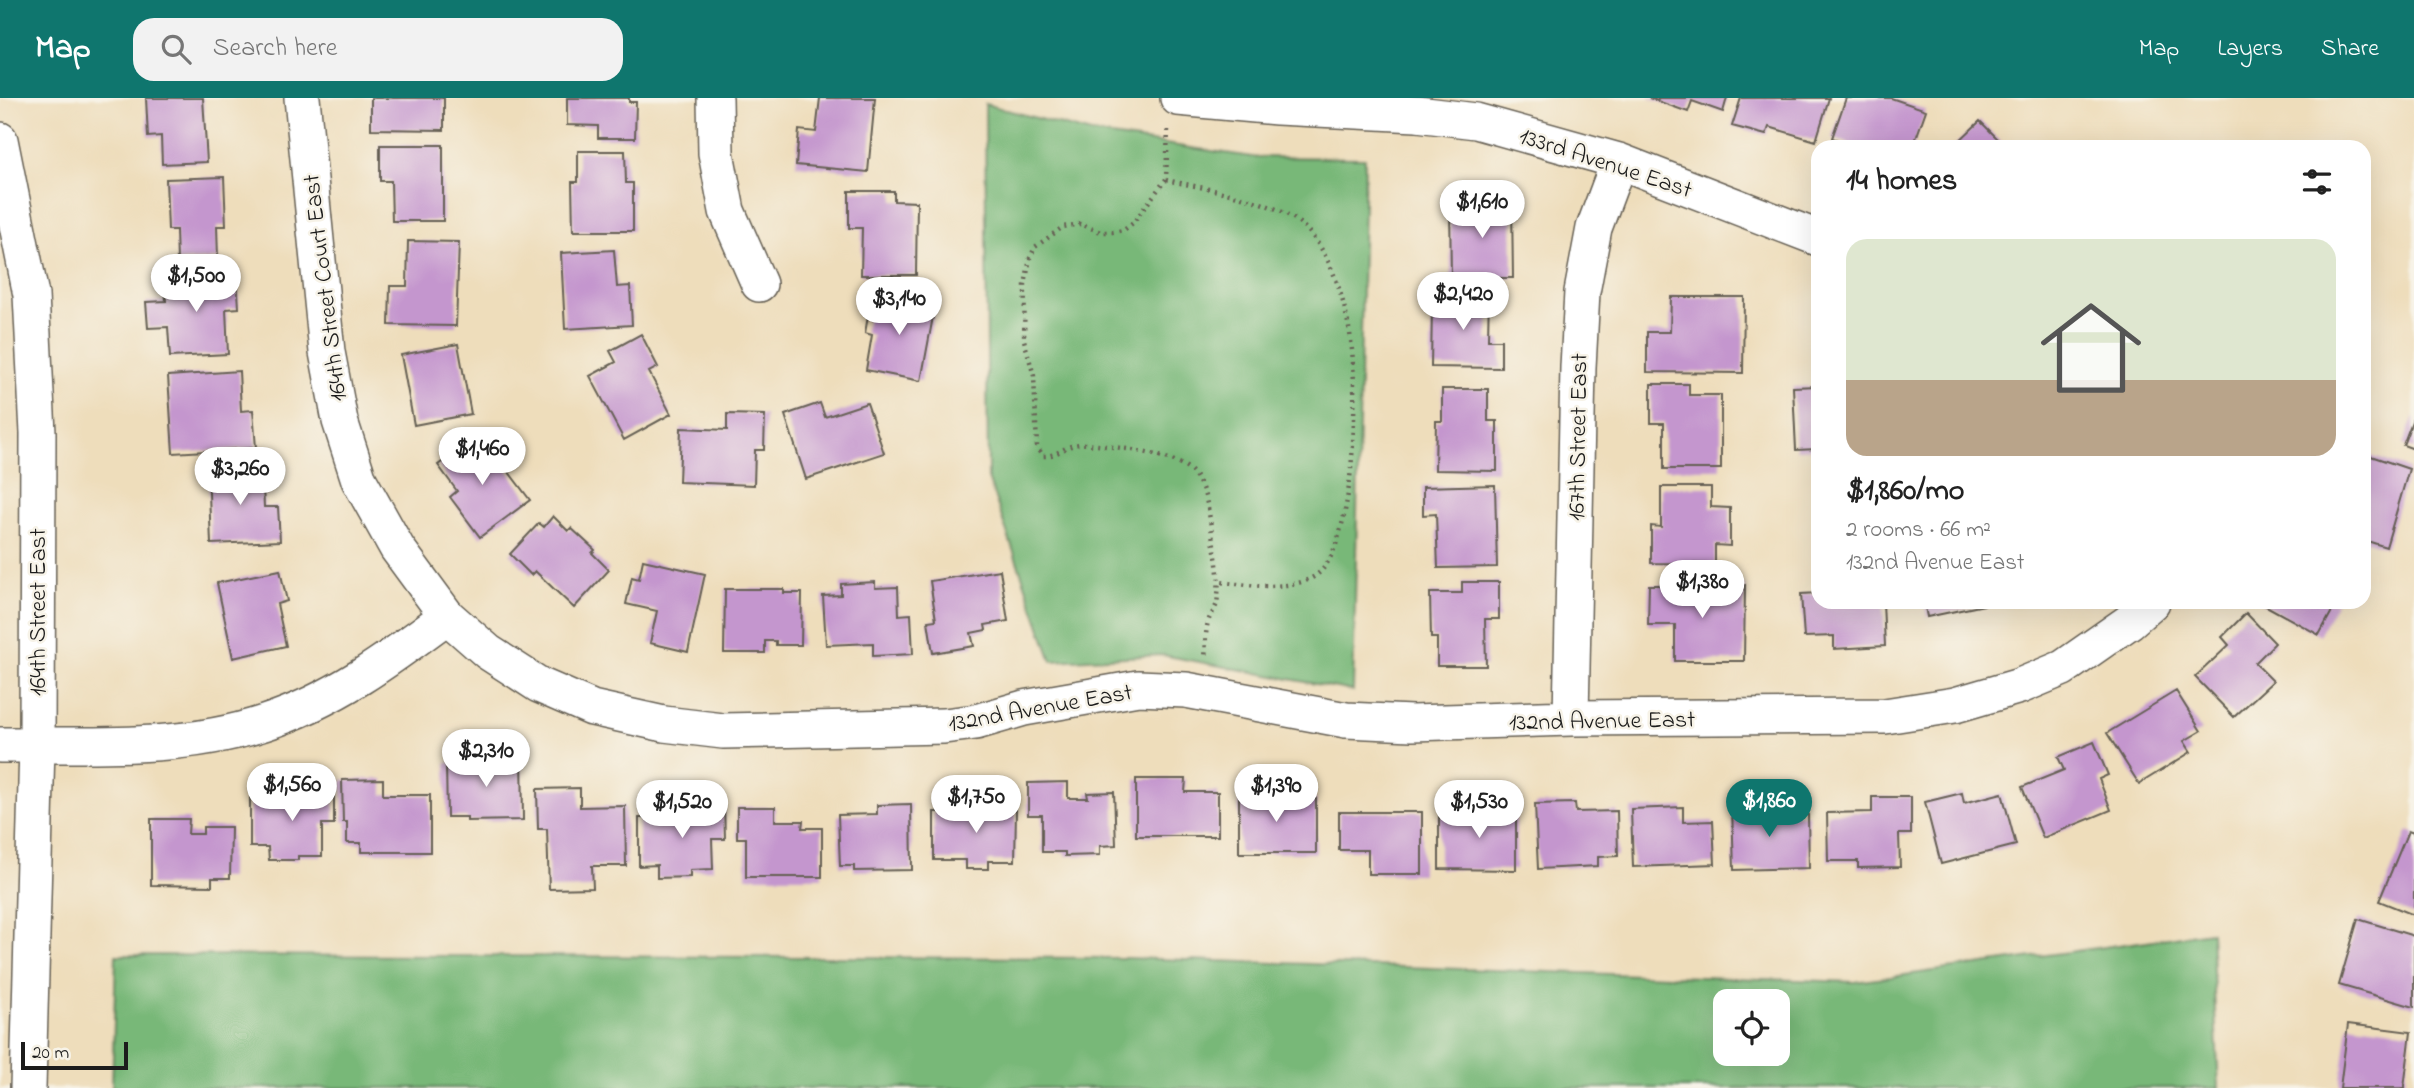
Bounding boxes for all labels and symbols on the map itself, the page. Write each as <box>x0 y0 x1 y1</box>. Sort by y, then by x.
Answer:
street label: 133rd Avenue East <box>1514 120 1696 209</box>
street label: 164th Street Court East <box>295 172 358 403</box>
pin: $1,610 <box>1425 180 1539 240</box>
pin: $1,500 <box>139 254 253 314</box>
pin: $2,420 <box>1406 272 1520 332</box>
pin: $3,140 <box>842 278 956 337</box>
street label: 167th Street East <box>1561 353 1598 521</box>
pin: $1,460 <box>425 428 539 487</box>
pin: $3,260 <box>183 448 297 507</box>
street label: 164th Street East <box>22 528 57 696</box>
pin: $1,380 <box>1645 560 1759 620</box>
street label: 132nd Avenue East <box>946 676 1135 743</box>
street label: 132nd Avenue East <box>1509 703 1696 742</box>
pin: $2,310 <box>429 730 543 789</box>
pin: $1,560 <box>235 764 349 823</box>
pin: $1,390 <box>1219 764 1333 824</box>
pin: $1,750 <box>919 776 1033 835</box>
pin: $1,520 <box>625 780 739 840</box>
pin: $1,530 <box>1422 780 1536 840</box>
pin: $1,860 <box>1712 780 1826 839</box>
scale bar <box>21 1039 128 1071</box>

